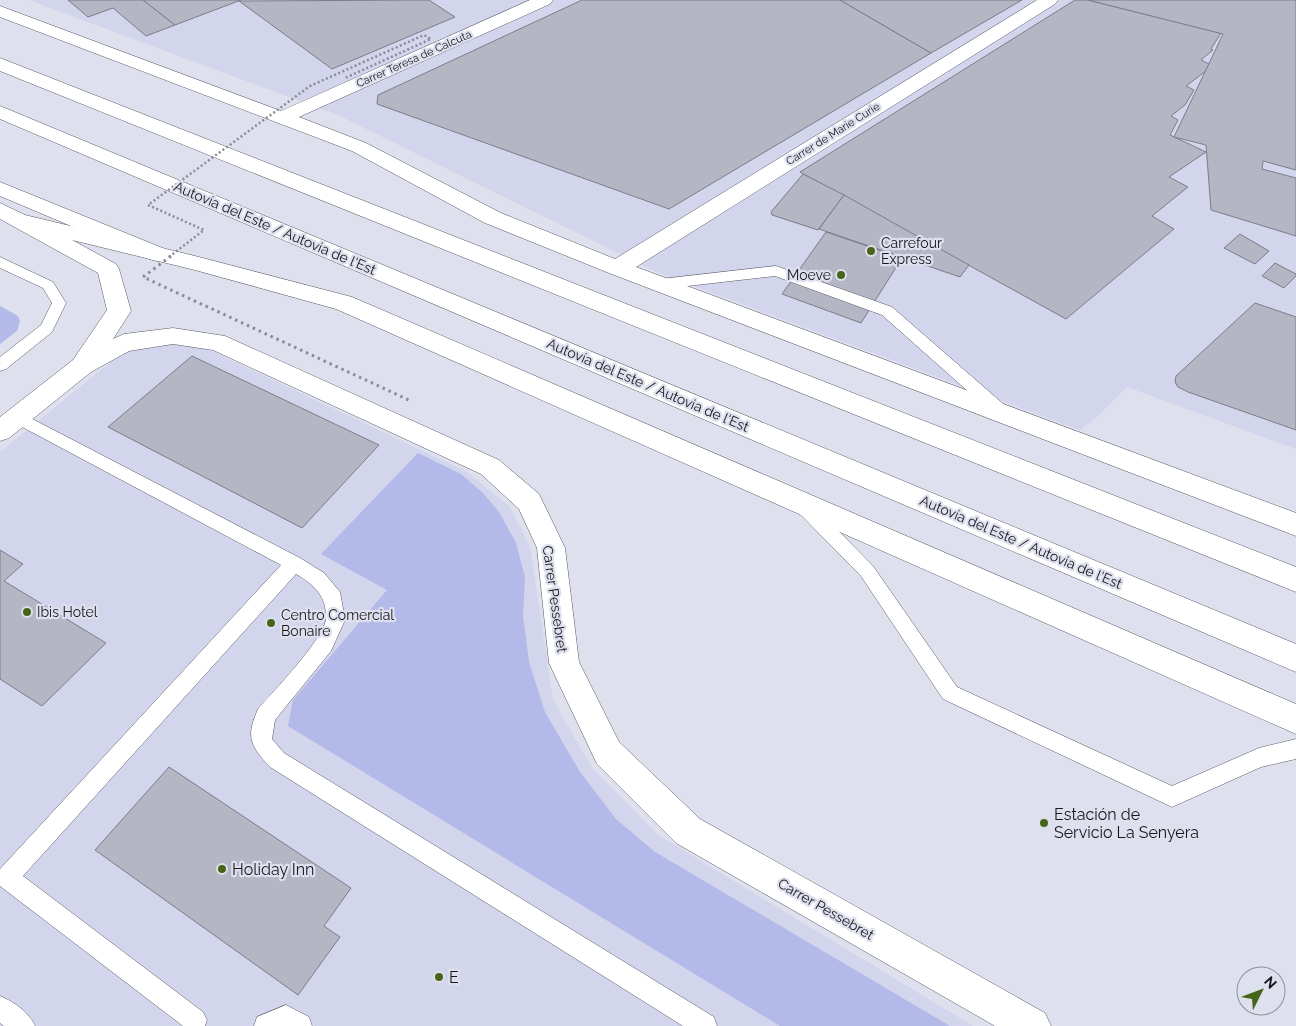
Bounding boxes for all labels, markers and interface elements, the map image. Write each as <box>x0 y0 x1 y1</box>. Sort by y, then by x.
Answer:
street label: Carrer Teresa de Calcuta <box>354 28 474 90</box>
street label: Carrer de Marie Curie <box>784 100 883 168</box>
street label: Autovía del Este / Autovia de l'Est <box>172 178 379 278</box>
place label: Carrefour Express <box>881 235 942 267</box>
marker: Carrefour Express <box>865 245 877 257</box>
place label: Moeve <box>787 267 831 283</box>
marker: Moeve <box>835 269 847 281</box>
street label: Autovía del Este / Autovia de l'Est <box>545 335 752 435</box>
street label: Autovía del Este / Autovia de l'Est <box>918 492 1125 592</box>
street label: Carrer Pessebret <box>540 544 570 654</box>
place label: Ibis Hotel <box>37 604 98 620</box>
marker: Ibis Hotel <box>21 606 33 618</box>
place label: Centro Comercial Bonaire <box>281 607 394 639</box>
marker: Centro Comercial Bonaire <box>265 617 277 629</box>
place label: Estación de Servicio La Senyera <box>1054 805 1199 842</box>
marker: Estación de Servicio La Senyera <box>1038 817 1050 829</box>
place label: Holiday Inn <box>232 860 314 879</box>
marker: Holiday Inn <box>216 863 228 875</box>
street label: Carrer Pessebret <box>775 875 877 943</box>
north arrow <box>1236 966 1286 1016</box>
place label: E <box>449 968 459 987</box>
marker: E <box>433 971 445 983</box>
text: N <box>1261 973 1280 992</box>

